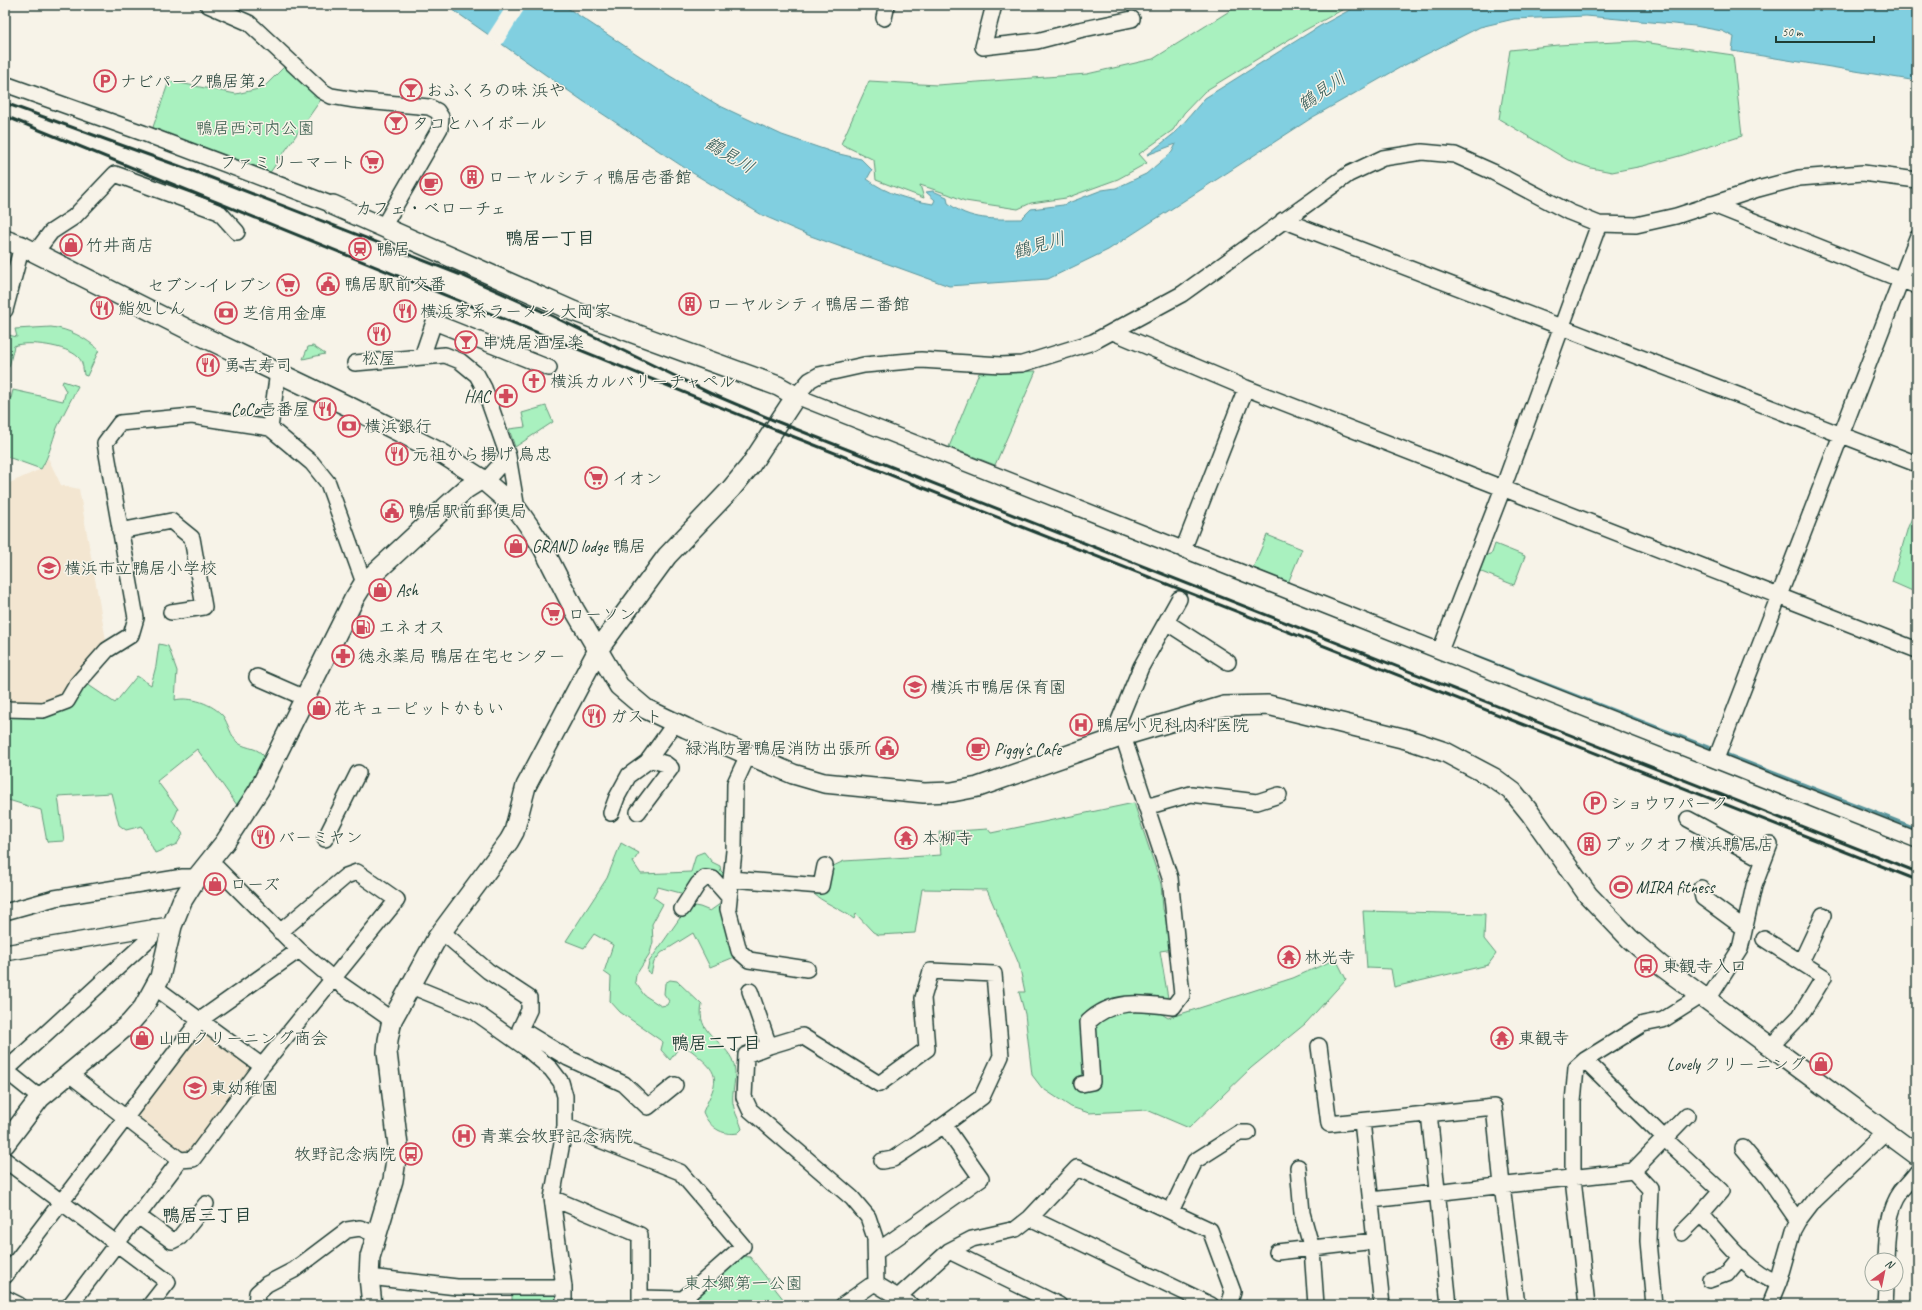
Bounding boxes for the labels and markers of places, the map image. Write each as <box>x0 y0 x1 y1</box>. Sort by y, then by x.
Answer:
parking icon: ナビパーク鴨居第2 <box>92 68 118 94</box>
place label: ナビパーク鴨居第2 <box>120 71 265 92</box>
bar icon: おふくろの味 浜や <box>398 77 424 103</box>
place label: おふくろの味 浜や <box>426 80 566 101</box>
bar icon: タコとハイボール <box>383 110 409 136</box>
place label: タコとハイボール <box>412 113 547 134</box>
supermarket icon: ファミリーマート <box>359 149 385 175</box>
place label: ファミリーマート <box>220 152 356 173</box>
building icon: ローヤルシティ鴨居壱番館 <box>459 164 485 190</box>
place label: ローヤルシティ鴨居壱番館 <box>488 167 692 188</box>
cafe icon: カフェ・ベローチェ <box>418 171 444 197</box>
place label: カフェ・ベローチェ <box>355 198 507 219</box>
shop icon: 竹井商店 <box>58 232 84 258</box>
place label: 竹井商店 <box>86 235 154 256</box>
station icon: 鴨居 <box>347 236 373 262</box>
place label: 鴨居 <box>376 239 410 260</box>
public building icon: 鴨居駅前交番 <box>315 271 341 297</box>
supermarket icon: セブン-イレブン <box>275 272 301 298</box>
place label: 鴨居駅前交番 <box>344 274 446 295</box>
place label: セブン-イレブン <box>147 275 272 296</box>
building icon: ローヤルシティ鴨居二番館 <box>677 291 703 317</box>
place label: ローヤルシティ鴨居二番館 <box>706 294 910 315</box>
restaurant icon: 鮨処しん <box>89 295 115 321</box>
place label: 鮨処しん <box>118 298 186 319</box>
restaurant icon: 横浜家系ラーメン 大岡家 <box>392 298 418 324</box>
bank icon: 芝信用金庫 <box>213 300 239 326</box>
place label: 横浜家系ラーメン 大岡家 <box>420 301 611 322</box>
place label: 芝信用金庫 <box>242 303 327 324</box>
restaurant icon: 松屋 <box>366 321 392 347</box>
bar icon: 串焼居酒屋楽 <box>453 329 479 355</box>
place label: 串焼居酒屋楽 <box>482 332 584 353</box>
place label: 松屋 <box>362 348 396 369</box>
restaurant icon: 勇吉寿司 <box>195 352 221 378</box>
place label: 勇吉寿司 <box>224 355 292 376</box>
church icon: 横浜カルバリーチャペル <box>521 368 547 394</box>
place label: 横浜カルバリーチャペル <box>550 371 736 392</box>
pharmacy icon: HAC <box>493 383 519 409</box>
place label: HAC <box>464 386 493 407</box>
restaurant icon: CoCo壱番屋 <box>312 396 338 422</box>
place label: CoCo壱番屋 <box>231 399 310 420</box>
bank icon: 横浜銀行 <box>336 413 362 439</box>
place label: 横浜銀行 <box>364 416 432 437</box>
restaurant icon: 元祖から揚げ 鳥忠 <box>384 441 410 467</box>
place label: 元祖から揚げ 鳥忠 <box>412 444 552 465</box>
supermarket icon: イオン <box>583 465 609 491</box>
place label: イオン <box>612 468 662 489</box>
public building icon: 鴨居駅前郵便局 <box>379 498 405 524</box>
place label: 鴨居駅前郵便局 <box>408 501 527 522</box>
shop icon: GRAND lodge 鴨居 <box>503 533 529 559</box>
place label: GRAND lodge 鴨居 <box>532 536 646 557</box>
school or university icon: 横浜市立鴨居小学校 <box>36 555 62 581</box>
place label: 横浜市立鴨居小学校 <box>64 558 217 579</box>
shop icon: Ash <box>367 577 393 603</box>
place label: Ash <box>396 580 419 601</box>
supermarket icon: ローソン <box>540 601 566 627</box>
place label: ローソン <box>568 604 636 625</box>
fuel station icon: エネオス <box>350 614 376 640</box>
place label: エネオス <box>378 617 445 638</box>
pharmacy icon: 徳永薬局 鴨居在宅センター <box>330 643 356 669</box>
place label: 徳永薬局 鴨居在宅センター <box>358 646 565 667</box>
school or university icon: 横浜市鴨居保育園 <box>902 674 928 700</box>
place label: 横浜市鴨居保育園 <box>930 677 1066 698</box>
shop icon: 花キューピットかもい <box>306 695 332 721</box>
place label: 花キューピットかもい <box>334 698 504 719</box>
restaurant icon: ガスト <box>581 703 607 729</box>
place label: ガスト <box>610 706 663 727</box>
hospital icon: 鴨居小児科内科医院 <box>1068 712 1094 738</box>
place label: 鴨居小児科内科医院 <box>1096 715 1249 736</box>
public building icon: 緑消防署鴨居消防出張所 <box>874 735 900 761</box>
cafe icon: Piggy's Cafe <box>965 736 991 762</box>
place label: 緑消防署鴨居消防出張所 <box>685 738 872 759</box>
place label: Piggy's Cafe <box>994 739 1062 760</box>
parking icon: ショウワパーク <box>1582 790 1608 816</box>
place label: ショウワパーク <box>1610 793 1728 814</box>
restaurant icon: バーミヤン <box>250 824 276 850</box>
temple icon: 本柳寺 <box>893 825 919 851</box>
place label: バーミヤン <box>278 827 363 848</box>
place label: 本柳寺 <box>922 828 973 849</box>
building icon: ブックオフ横浜鴨居店 <box>1576 831 1602 857</box>
place label: ブックオフ横浜鴨居店 <box>1604 834 1774 855</box>
shop icon: ローズ <box>202 871 228 897</box>
place label: ローズ <box>230 874 280 895</box>
sports icon: MIRA fitness <box>1608 874 1634 900</box>
place label: MIRA fitness <box>1636 877 1717 898</box>
temple icon: 林光寺 <box>1276 944 1302 970</box>
place label: 林光寺 <box>1304 947 1355 968</box>
bus stop icon: 東観寺入口 <box>1633 953 1659 979</box>
place label: 東観寺入口 <box>1662 956 1747 977</box>
shop icon: 山田クリーニング商会 <box>129 1025 155 1051</box>
temple icon: 東観寺 <box>1489 1025 1515 1051</box>
place label: 山田クリーニング商会 <box>158 1028 328 1049</box>
place label: 東観寺 <box>1518 1028 1569 1049</box>
shop icon: Lovely クリーニング <box>1808 1051 1834 1077</box>
place label: Lovely クリーニング <box>1667 1054 1806 1075</box>
school or university icon: 東幼稚園 <box>182 1075 208 1101</box>
place label: 東幼稚園 <box>210 1078 278 1099</box>
hospital icon: 青葉会牧野記念病院 <box>451 1123 477 1149</box>
place label: 青葉会牧野記念病院 <box>480 1126 633 1147</box>
bus stop icon: 牧野記念病院 <box>398 1141 424 1167</box>
place label: 牧野記念病院 <box>294 1144 396 1165</box>

